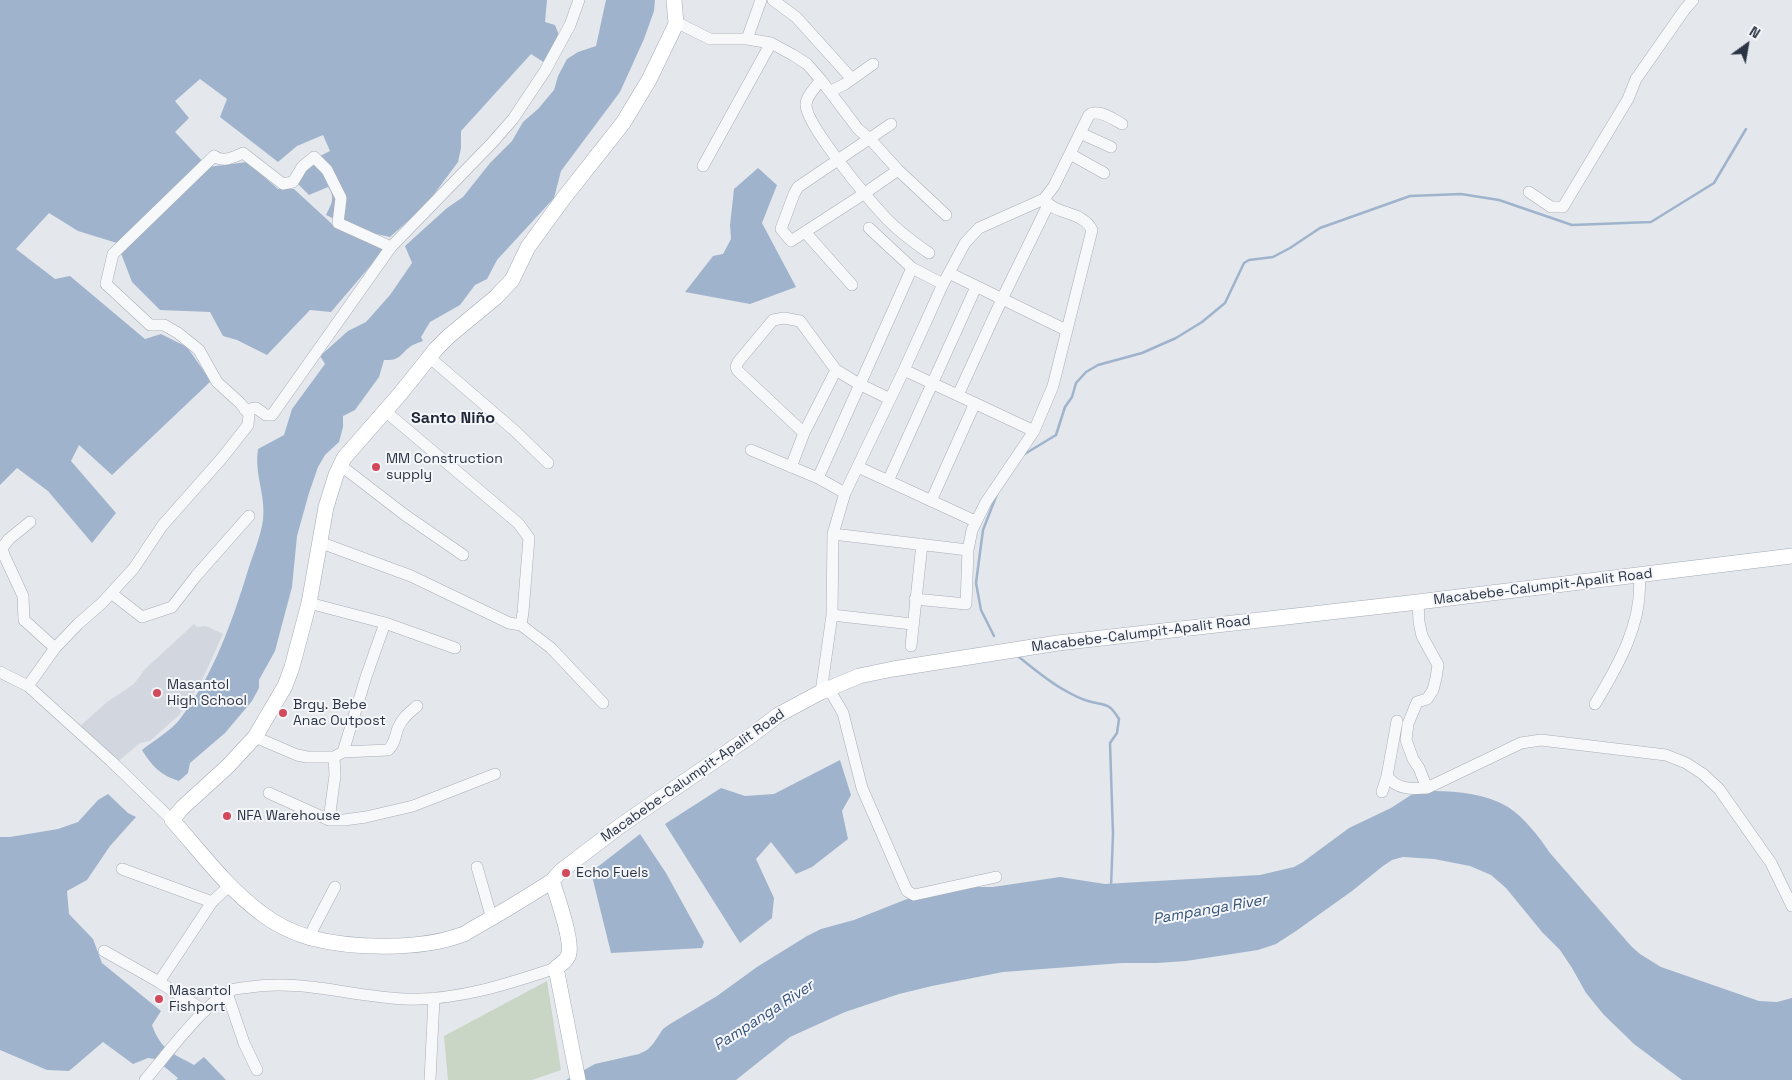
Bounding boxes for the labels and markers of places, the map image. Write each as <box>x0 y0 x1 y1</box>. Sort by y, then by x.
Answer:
place label: MM Construction supply <box>386 451 503 484</box>
marker: MM Construction supply <box>370 461 382 473</box>
place label: Masantol High School <box>167 677 247 710</box>
marker: Masantol High School <box>151 687 163 699</box>
place label: Brgy. Bebe Anac Outpost <box>293 697 386 730</box>
marker: Brgy. Bebe Anac Outpost <box>277 707 289 719</box>
place label: NFA Warehouse <box>237 808 341 824</box>
marker: NFA Warehouse <box>221 810 233 822</box>
place label: Echo Fuels <box>576 865 648 881</box>
marker: Echo Fuels <box>560 867 572 879</box>
place label: Masantol Fishport <box>169 983 231 1016</box>
marker: Masantol Fishport <box>153 993 165 1005</box>

